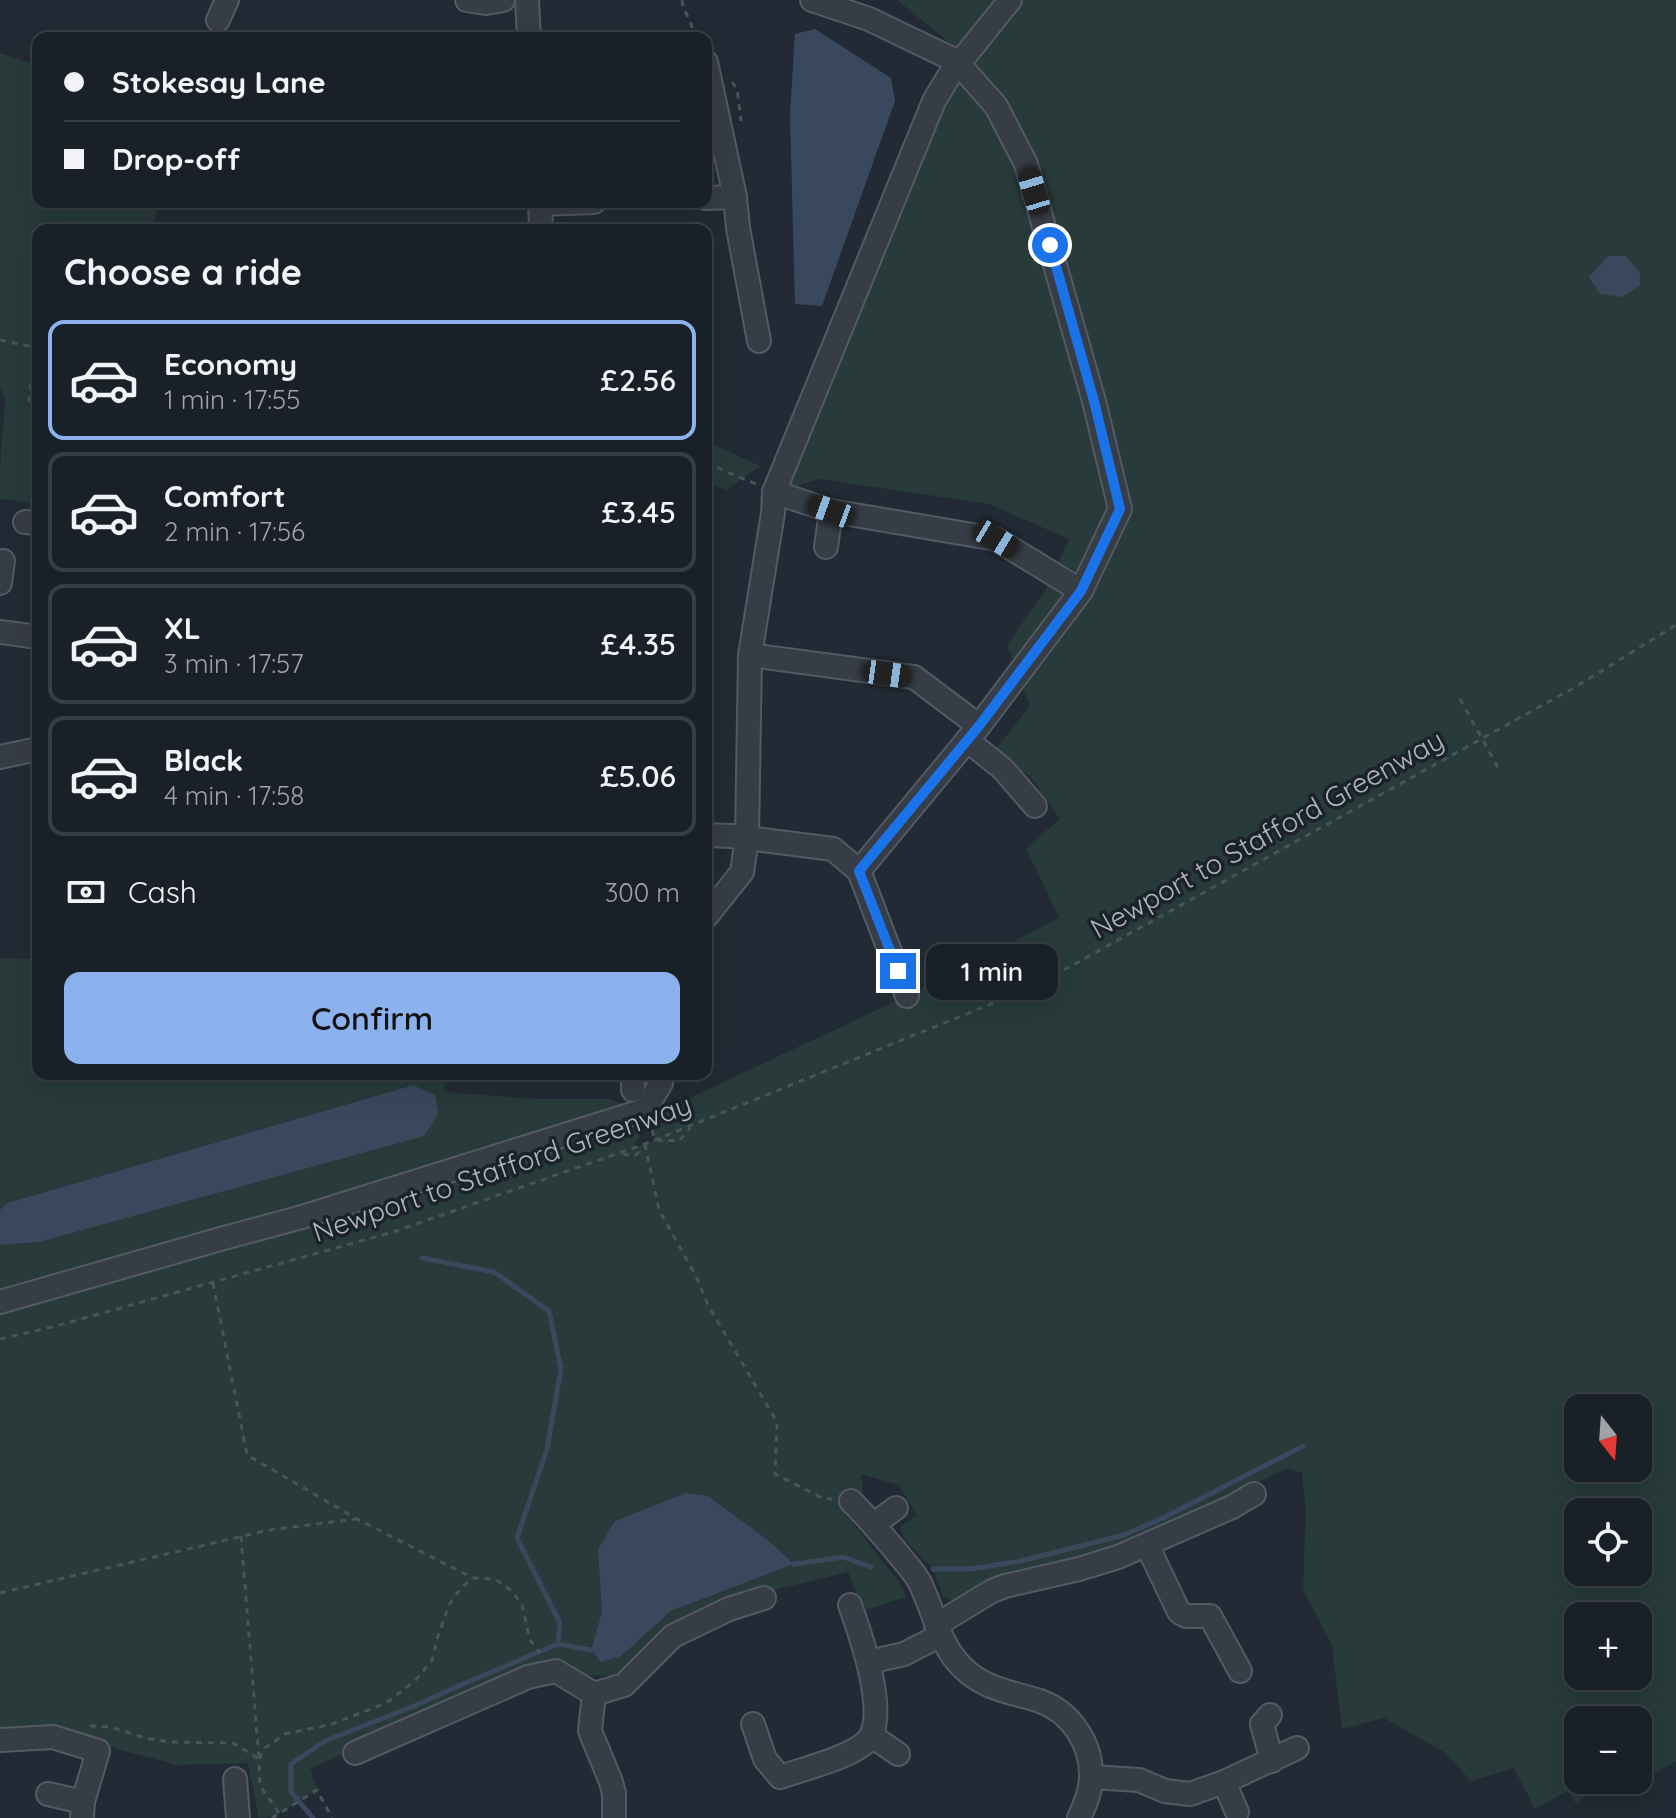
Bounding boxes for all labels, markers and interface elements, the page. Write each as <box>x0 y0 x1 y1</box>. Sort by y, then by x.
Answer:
text: Stokesay Lane <box>112 63 326 101</box>
text: Drop-off <box>112 140 240 178</box>
car <box>1016 165 1052 217</box>
route start <box>1032 227 1068 263</box>
text: Choose a ride <box>64 249 302 294</box>
icon: car <box>68 344 140 416</box>
text: Economy <box>164 345 297 383</box>
text: £2.56 <box>600 361 676 399</box>
text: 1 min · 17:55 <box>164 383 300 416</box>
icon: car <box>68 476 140 548</box>
text: Comfort <box>164 477 285 515</box>
car <box>804 492 858 530</box>
text: £3.45 <box>601 493 676 531</box>
text: 2 min · 17:56 <box>164 515 305 548</box>
car <box>969 516 1023 562</box>
icon: car <box>68 608 140 680</box>
text: XL <box>164 609 201 647</box>
text: £4.35 <box>601 625 676 663</box>
text: 3 min · 17:57 <box>164 647 304 680</box>
car <box>862 659 912 689</box>
street label: Newport to Stafford Greenway <box>1084 722 1450 945</box>
icon: car <box>68 740 140 812</box>
text: Black <box>164 741 243 779</box>
text: £5.06 <box>600 757 676 795</box>
text: 4 min · 17:58 <box>164 779 304 812</box>
icon: cash <box>64 870 108 914</box>
text: Cash <box>128 873 197 911</box>
text: 300 m <box>605 876 680 909</box>
callout: 1 min <box>926 943 1058 999</box>
route end <box>880 953 916 989</box>
text: 1 min <box>961 955 1023 988</box>
button: Confirm <box>64 972 680 1064</box>
street label: Newport to Stafford Greenway <box>308 1086 696 1249</box>
north arrow <box>1564 1394 1652 1482</box>
map controls <box>1564 1394 1652 1794</box>
button: locate <box>1564 1498 1652 1586</box>
button: + <box>1564 1602 1652 1690</box>
button: − <box>1564 1706 1652 1794</box>

